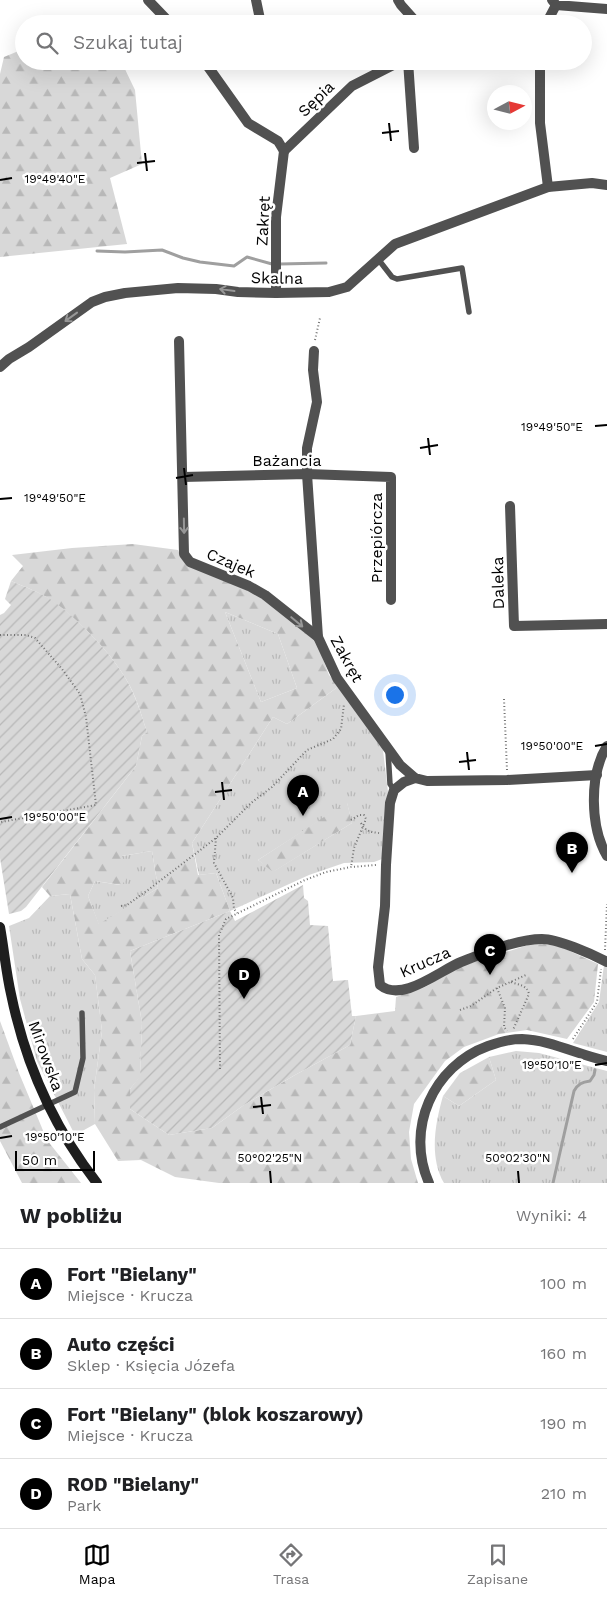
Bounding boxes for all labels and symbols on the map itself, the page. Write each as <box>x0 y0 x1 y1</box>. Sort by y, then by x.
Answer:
street label: Sępia <box>294 77 338 121</box>
north arrow <box>487 85 532 130</box>
text: 19°49'40"E <box>24 172 86 186</box>
street label: Zakręt <box>252 195 274 247</box>
street label: Skalna <box>251 268 303 288</box>
one-way arrow <box>220 285 236 295</box>
one-way arrow <box>64 312 78 322</box>
text: 19°49'50"E <box>521 420 583 434</box>
street label: Bażancia <box>252 451 322 470</box>
text: 19°49'50"E <box>24 491 86 505</box>
street label: Przepiórcza <box>367 493 386 583</box>
one-way arrow <box>179 517 188 533</box>
street label: Czajek <box>204 544 258 582</box>
street label: Daleka <box>488 556 508 610</box>
one-way arrow <box>291 617 304 628</box>
street label: Zakręt <box>327 632 368 686</box>
your location <box>382 682 408 708</box>
text: 19°50'00"E <box>521 739 583 753</box>
pin: A <box>287 775 319 816</box>
text: 19°50'00"E <box>24 810 86 824</box>
pin: B <box>556 832 588 873</box>
pin: C <box>474 934 506 975</box>
street label: Krucza <box>397 942 453 982</box>
pin: D <box>228 958 260 999</box>
street label: Mirowska <box>25 1018 67 1094</box>
text: 19°50'10"E <box>522 1058 582 1072</box>
text: 19°50'10"E <box>25 1130 85 1144</box>
scale bar <box>15 1148 95 1171</box>
text: 50°02'25"N <box>238 1151 302 1165</box>
text: 50°02'30"N <box>485 1151 551 1165</box>

